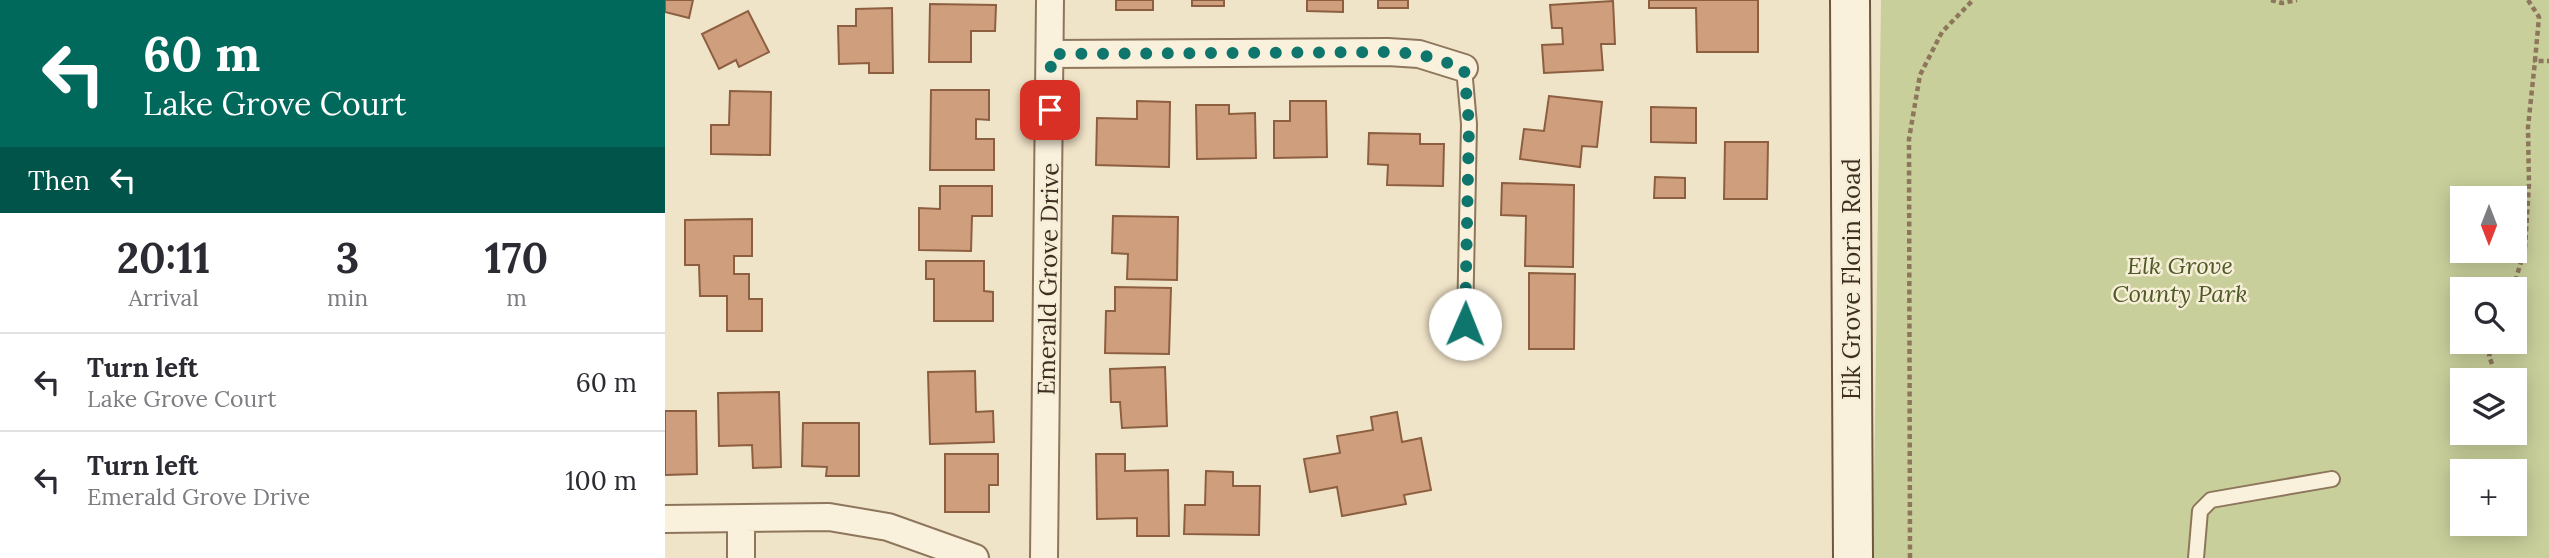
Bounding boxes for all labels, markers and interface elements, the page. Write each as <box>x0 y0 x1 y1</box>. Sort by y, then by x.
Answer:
text: 60 m <box>143 22 260 84</box>
icon: left <box>28 28 119 119</box>
pin <box>1020 80 1080 140</box>
text: Lake Grove Court <box>143 83 406 124</box>
icon: arrive <box>1031 91 1069 129</box>
street label: Elk Grove Florin Road <box>1836 158 1867 400</box>
icon: left <box>104 161 142 199</box>
street label: Emerald Grove Drive <box>1030 162 1066 396</box>
text: Then <box>28 164 90 197</box>
north arrow <box>2450 186 2527 262</box>
map controls <box>2450 186 2527 536</box>
text: 20:11 <box>117 231 210 285</box>
text: 3 <box>336 231 359 285</box>
text: 170 <box>485 231 548 285</box>
park label: Elk Grove County Park <box>2112 250 2248 309</box>
button: search <box>2450 277 2527 354</box>
text: Arrival <box>128 283 199 312</box>
text: min <box>327 283 368 312</box>
text: m <box>506 283 527 312</box>
position arrow <box>1428 287 1502 361</box>
text: Turn left <box>87 351 198 384</box>
icon: left <box>28 363 66 401</box>
text: 60 m <box>576 366 637 399</box>
button: layers <box>2450 368 2527 445</box>
text: Lake Grove Court <box>87 384 276 413</box>
text: Turn left <box>87 449 198 482</box>
button: + <box>2450 459 2527 536</box>
icon: left <box>28 461 66 499</box>
text: 100 m <box>565 464 637 497</box>
text: Emerald Grove Drive <box>87 482 310 511</box>

